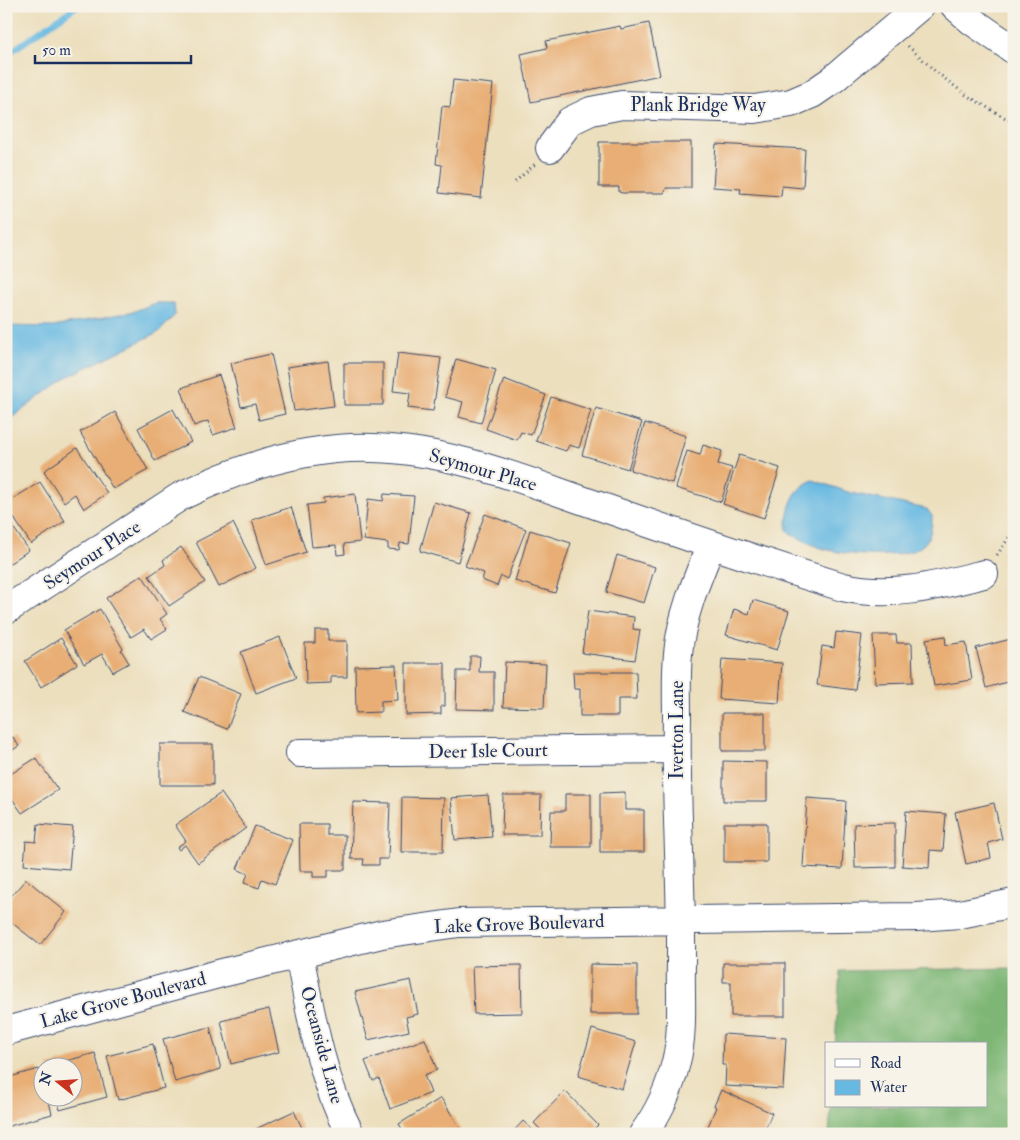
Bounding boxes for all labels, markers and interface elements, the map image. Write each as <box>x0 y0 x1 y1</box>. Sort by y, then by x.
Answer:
scale bar <box>35 32 191 64</box>
text: 50 m <box>42 41 71 60</box>
street label: Plank Bridge Way <box>630 93 766 117</box>
street label: Seymour Place <box>426 443 540 497</box>
street label: Seymour Place <box>39 515 145 595</box>
street label: Iverton Lane <box>665 681 689 779</box>
street label: Deer Isle Court <box>428 738 548 764</box>
street label: Lake Grove Boulevard <box>433 909 605 939</box>
street label: Lake Grove Boulevard <box>37 966 209 1034</box>
street label: Oceanside Lane <box>295 984 349 1106</box>
legend <box>825 1042 988 1108</box>
text: Road <box>870 1054 902 1073</box>
north arrow <box>32 1058 82 1108</box>
text: N <box>36 1069 56 1088</box>
text: Water <box>869 1078 907 1097</box>

